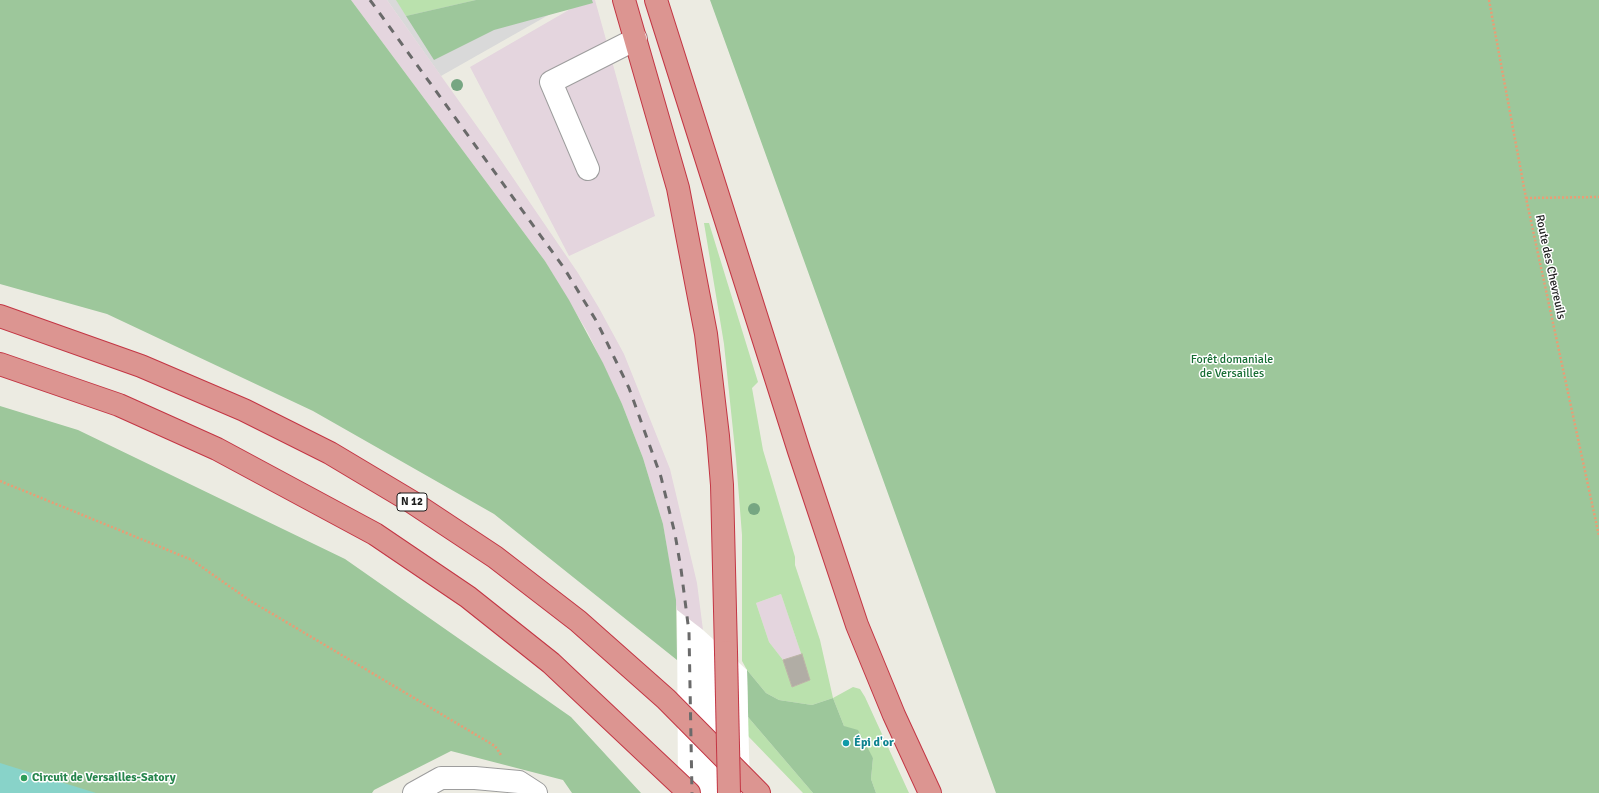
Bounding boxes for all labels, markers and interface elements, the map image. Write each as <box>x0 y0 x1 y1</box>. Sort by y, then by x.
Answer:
street label: Route des Chevreuils <box>1532 213 1568 321</box>
park label: Forêt domaniale de Versailles <box>1191 353 1273 381</box>
road number: N 12 <box>397 493 427 511</box>
place label: Épi d'or <box>854 736 894 750</box>
marker: Épi d'or <box>841 738 851 748</box>
place label: Circuit de Versailles-Satory <box>32 771 176 785</box>
marker: Circuit de Versailles-Satory <box>19 773 29 783</box>

